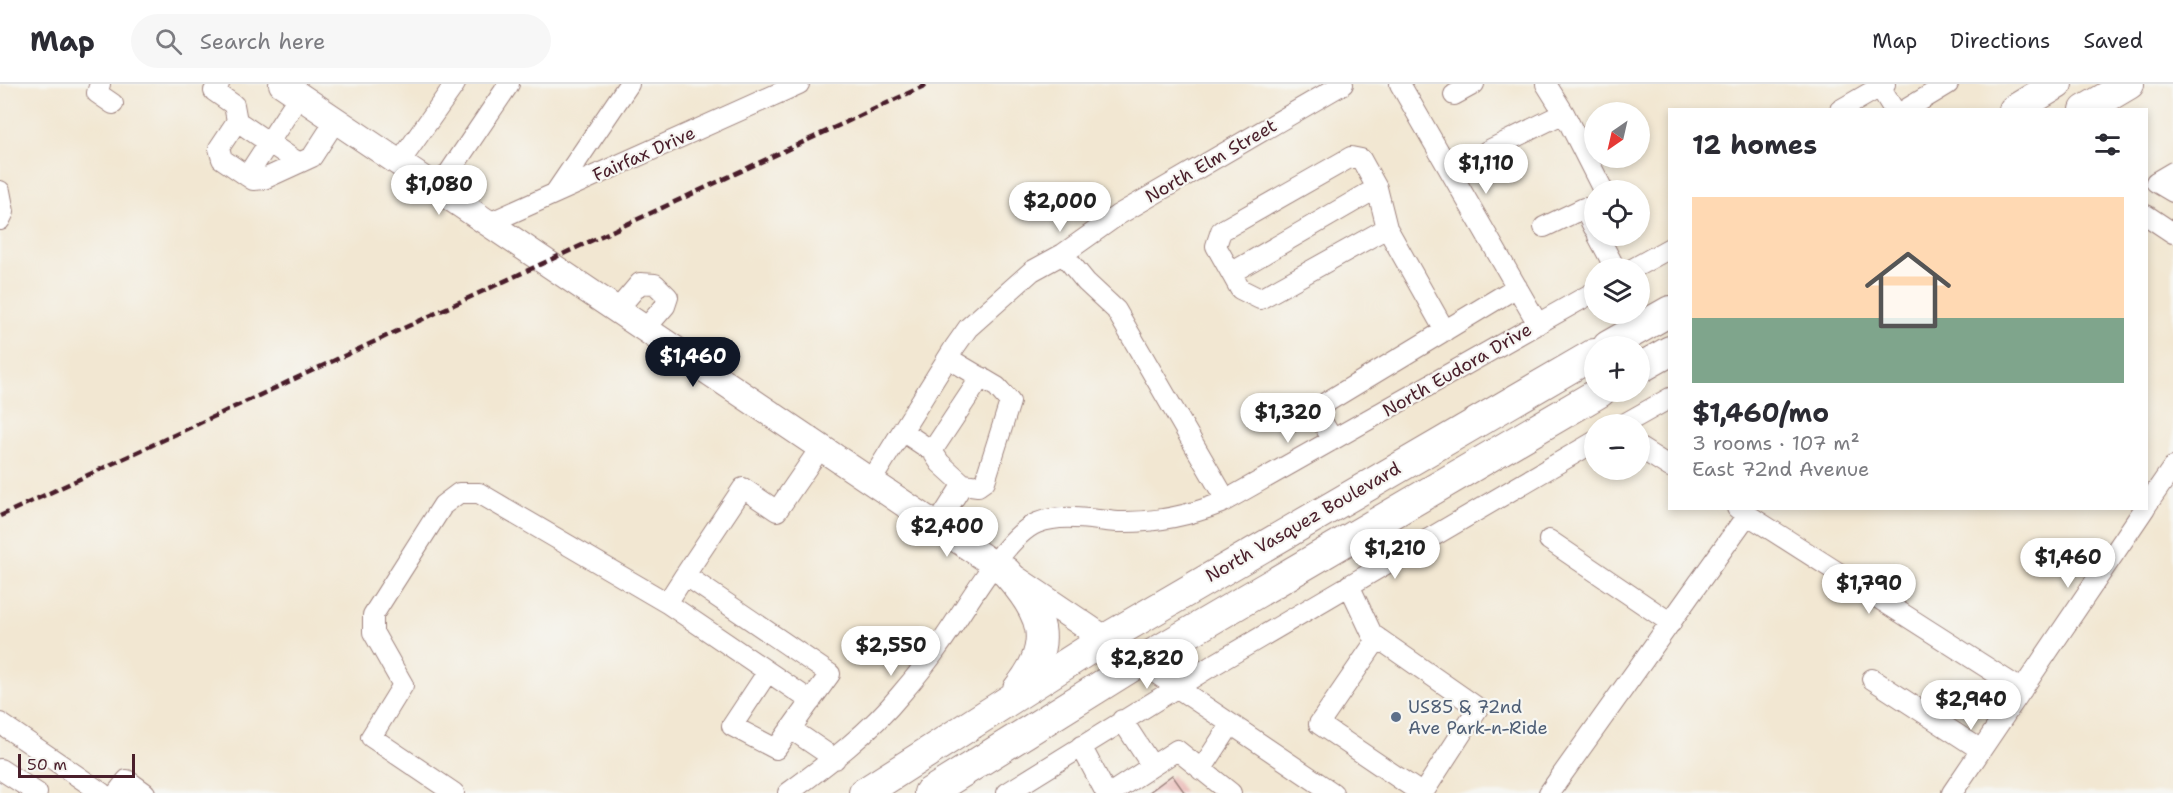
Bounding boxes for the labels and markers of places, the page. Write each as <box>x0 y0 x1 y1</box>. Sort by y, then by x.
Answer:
pin: $1,110 <box>1437 144 1535 195</box>
pin: $1,080 <box>390 165 488 216</box>
pin: $2,000 <box>1011 182 1109 233</box>
pin: $1,460 <box>644 337 742 388</box>
pin: $1,320 <box>1239 393 1337 444</box>
pin: $2,400 <box>898 507 996 558</box>
pin: $1,210 <box>1346 529 1444 580</box>
pin: $1,460 <box>2019 538 2117 589</box>
pin: $1,790 <box>1820 564 1918 615</box>
pin: $2,550 <box>842 626 940 677</box>
pin: $2,820 <box>1098 639 1196 690</box>
pin: $2,940 <box>1922 680 2020 731</box>
place label: US85 & 72nd Ave Park-n-Ride <box>1408 695 1548 740</box>
marker: US85 & 72nd Ave Park-n-Ride <box>1389 710 1403 724</box>

